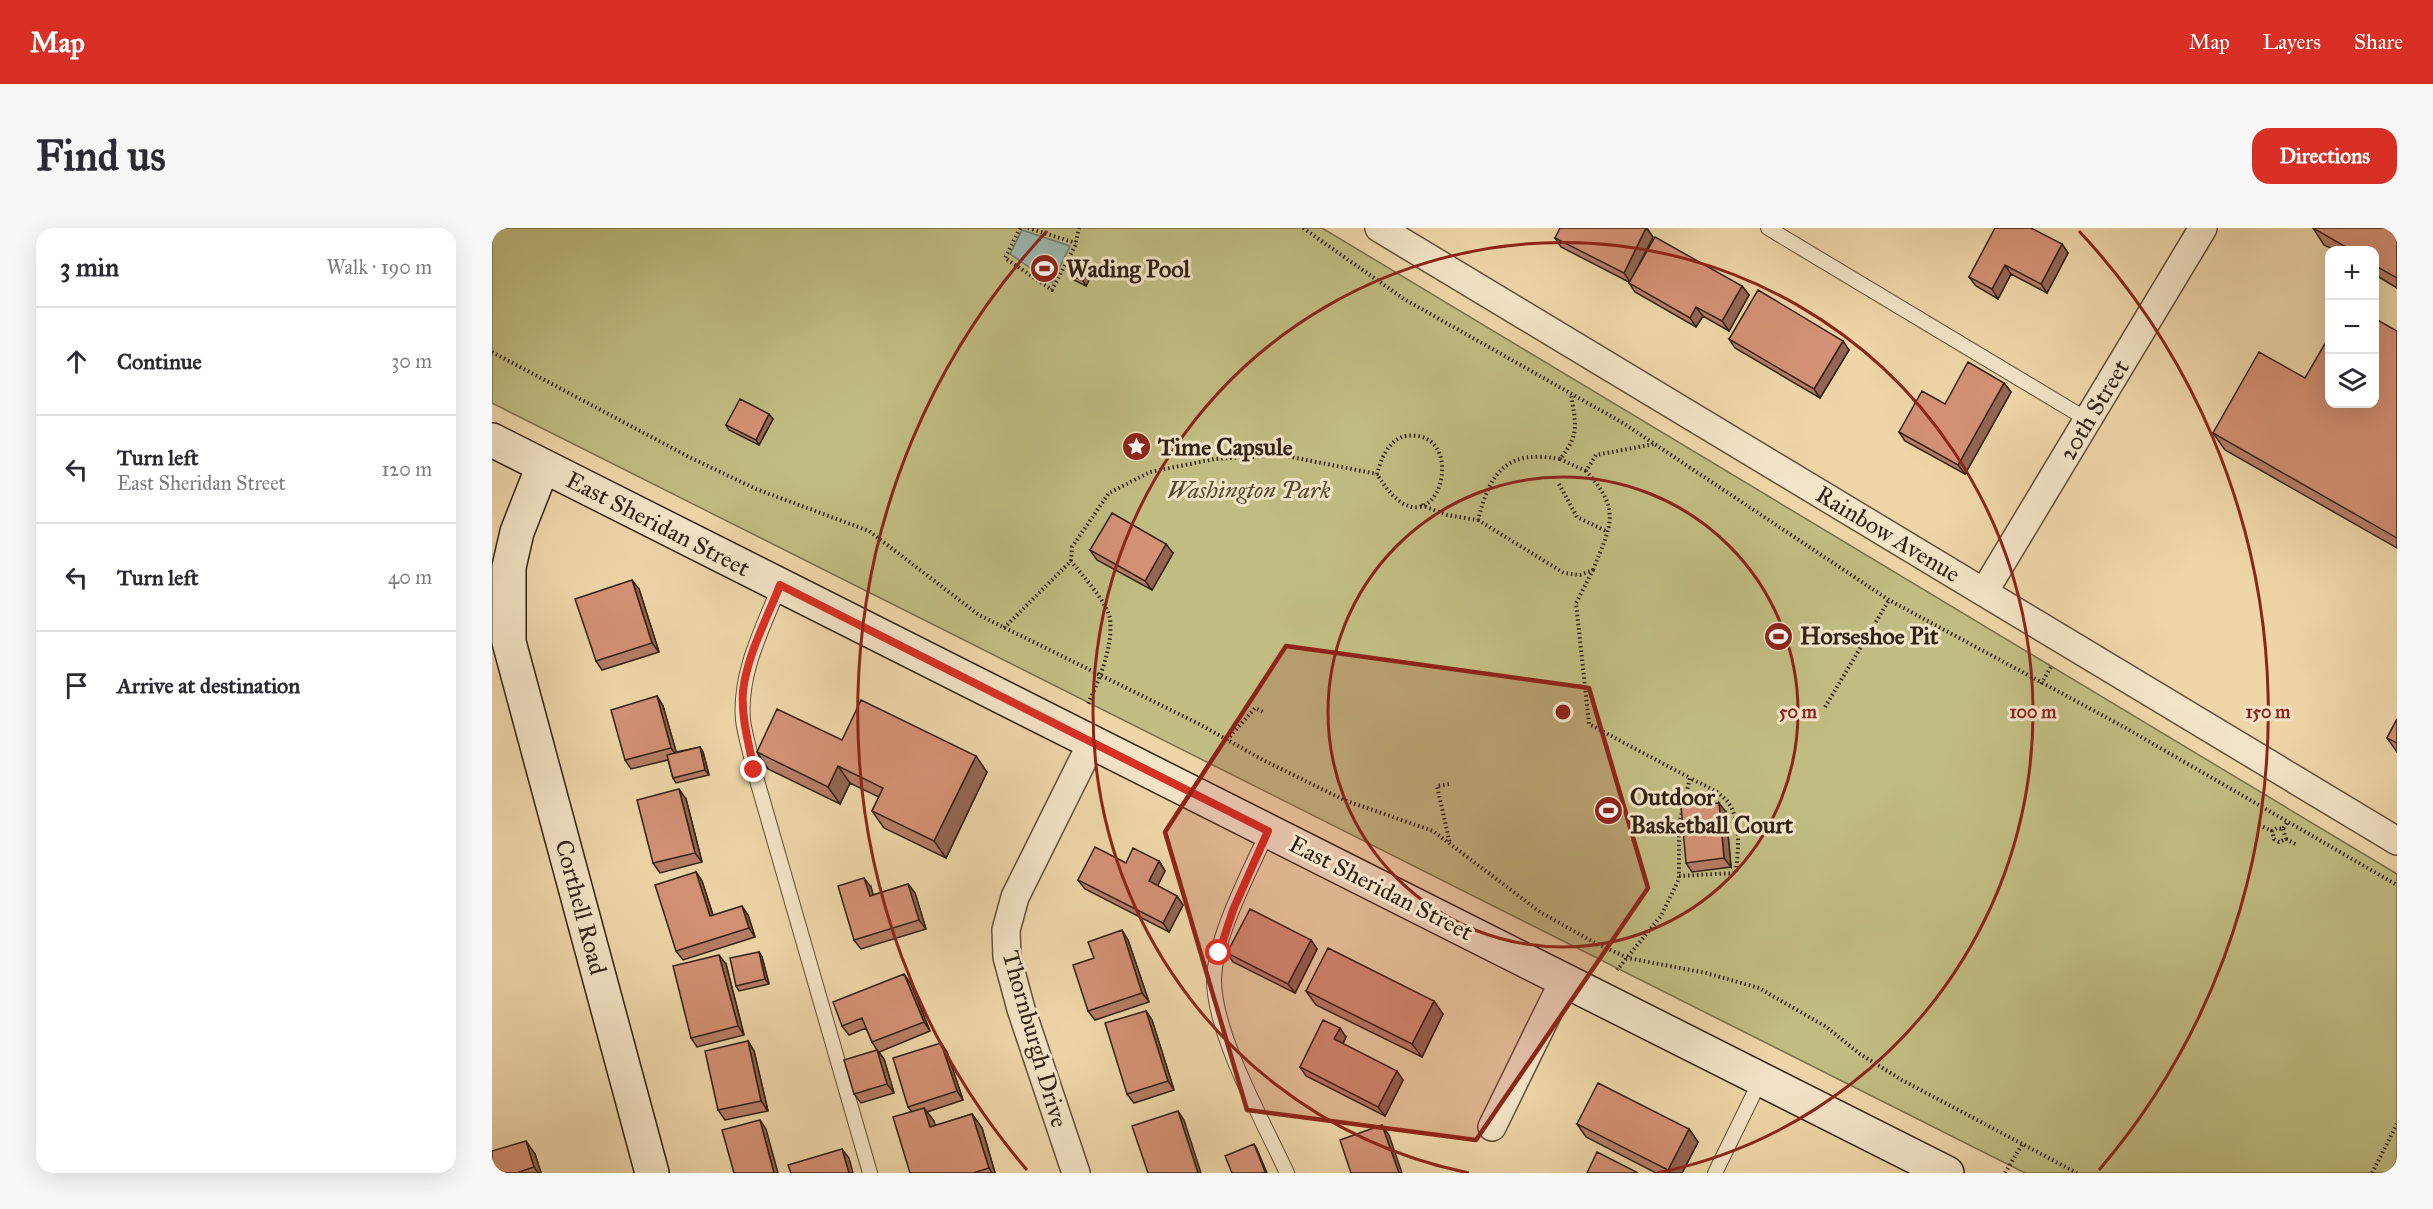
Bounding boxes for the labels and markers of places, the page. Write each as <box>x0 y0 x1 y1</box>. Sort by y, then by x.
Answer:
sports icon: Wading Pool <box>1029 253 1061 285</box>
place label: Wading Pool <box>1066 254 1190 284</box>
place icon: Time Capsule <box>1121 431 1153 463</box>
place label: Time Capsule <box>1157 432 1293 462</box>
sports icon: Horseshoe Pit <box>1763 620 1795 652</box>
place label: Horseshoe Pit <box>1800 621 1939 651</box>
centre of rings <box>1553 702 1573 722</box>
place label: Outdoor Basketball Court <box>1630 782 1793 840</box>
sports icon: Outdoor Basketball Court <box>1593 795 1625 827</box>

